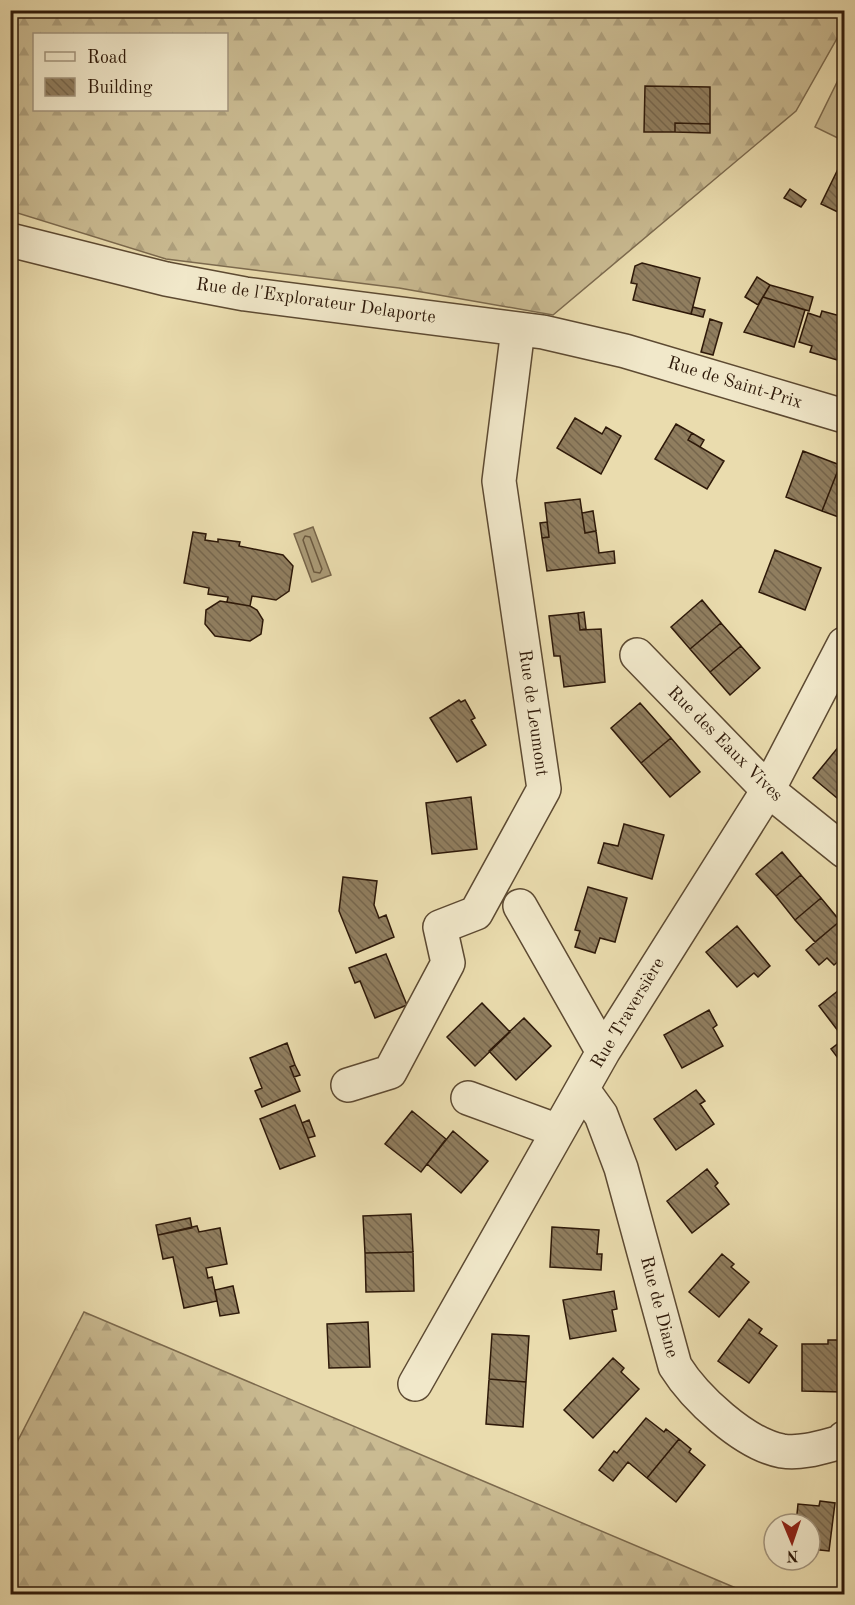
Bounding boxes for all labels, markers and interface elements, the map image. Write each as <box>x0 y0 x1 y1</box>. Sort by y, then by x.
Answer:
legend <box>33 33 228 111</box>
text: Road <box>87 49 127 67</box>
text: Building <box>87 79 153 97</box>
street label: Rue de l'Explorateur Delaporte <box>195 275 437 327</box>
street label: Rue de Saint-Prix <box>665 354 805 412</box>
street label: Rue de Leumont <box>515 649 551 777</box>
street label: Rue des Eaux Vives <box>664 683 786 805</box>
street label: Rue Traversière <box>588 955 668 1071</box>
street label: Rue de Diane <box>637 1254 681 1360</box>
north arrow <box>762 1512 822 1572</box>
text: N <box>785 1547 799 1563</box>

